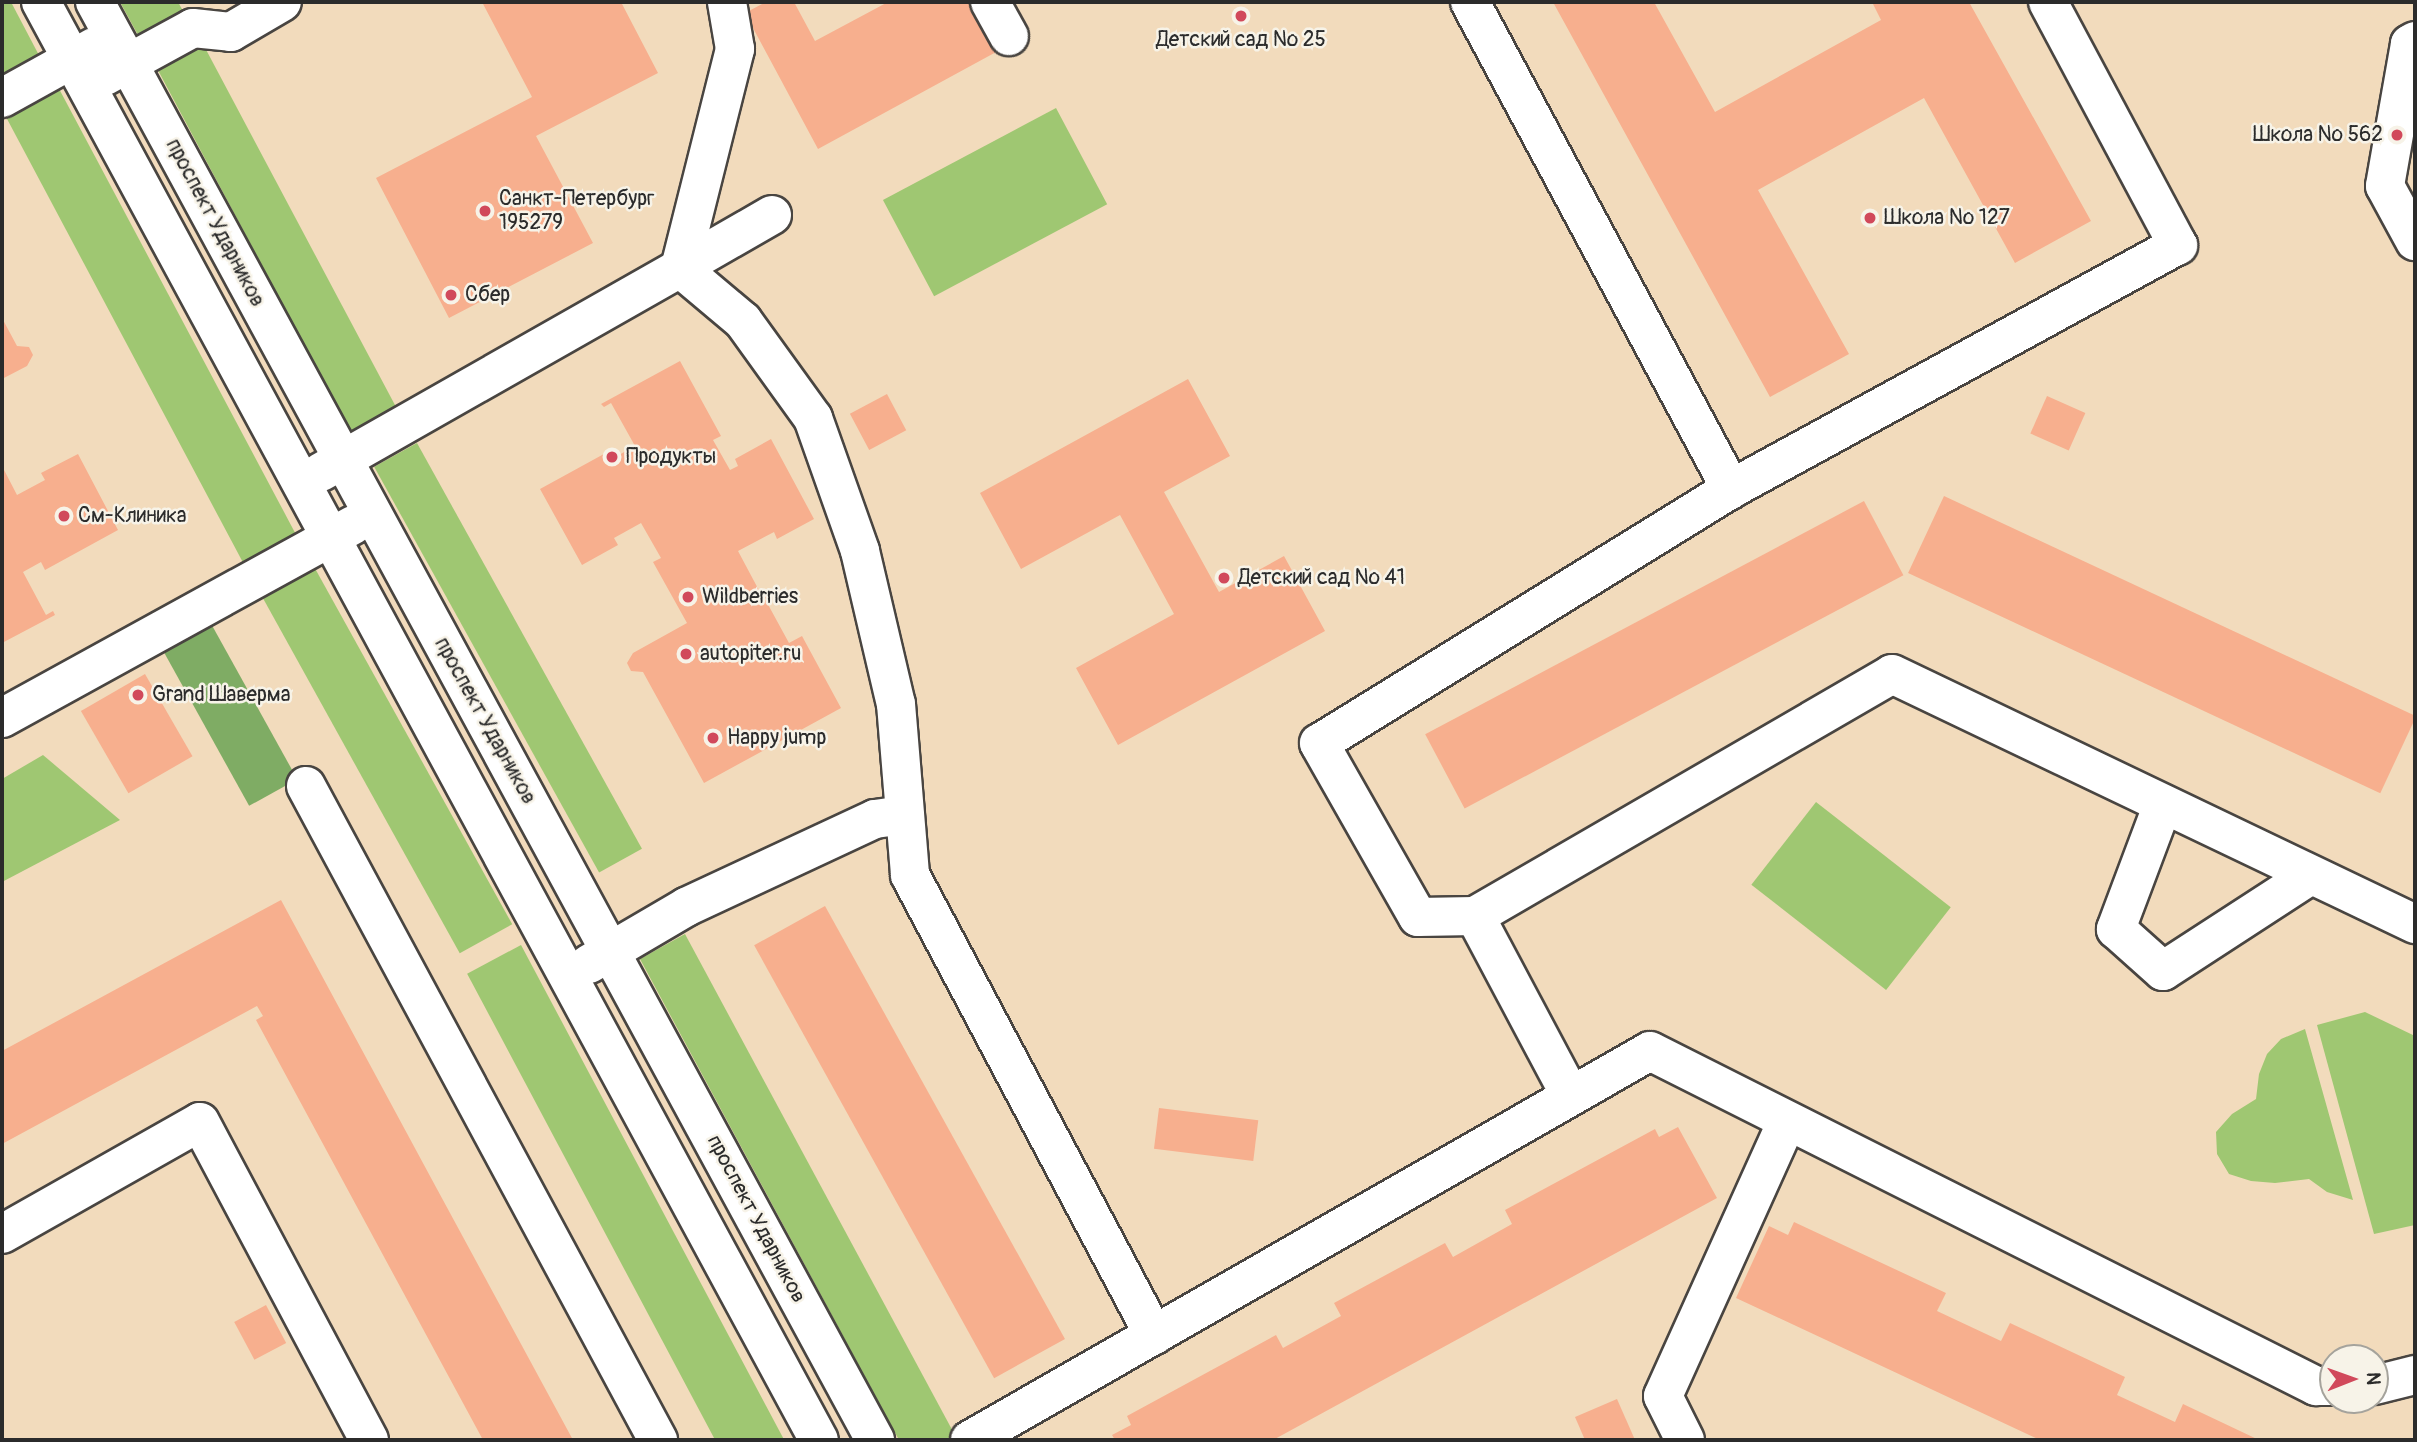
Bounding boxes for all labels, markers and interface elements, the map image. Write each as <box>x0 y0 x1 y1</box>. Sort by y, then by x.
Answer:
marker: Детский сад № 25 <box>1233 8 1249 24</box>
place label: Детский сад № 25 <box>1156 27 1326 53</box>
place label: Школа № 562 <box>2253 122 2383 148</box>
marker: Школа № 562 <box>2389 127 2405 143</box>
street label: проспект Ударников <box>160 135 270 311</box>
place label: Санкт-Петербург 195279 <box>499 186 654 236</box>
marker: Санкт-Петербург 195279 <box>477 203 493 219</box>
place label: Школа № 127 <box>1884 205 2010 231</box>
marker: Школа № 127 <box>1862 210 1878 226</box>
place label: Сбер <box>465 282 510 308</box>
marker: Сбер <box>443 287 459 303</box>
place label: Продукты <box>626 444 716 470</box>
marker: Продукты <box>604 449 620 465</box>
place label: См-Клиника <box>78 503 187 529</box>
marker: См-Клиника <box>56 508 72 524</box>
place label: Детский сад № 41 <box>1238 565 1405 591</box>
marker: Детский сад № 41 <box>1216 570 1232 586</box>
place label: Wildberries <box>702 584 798 610</box>
marker: Wildberries <box>680 589 696 605</box>
street label: проспект Ударников <box>429 633 541 809</box>
place label: autopiter.ru <box>700 641 801 667</box>
marker: autopiter.ru <box>678 646 694 662</box>
place label: Grand Шаверма <box>152 682 290 708</box>
marker: Grand Шаверма <box>130 687 146 703</box>
place label: Happy jump <box>727 725 826 751</box>
marker: Happy jump <box>705 730 721 746</box>
street label: проспект Ударников <box>701 1131 811 1307</box>
north arrow <box>2319 1344 2389 1414</box>
text: N <box>2361 1372 2385 1385</box>

